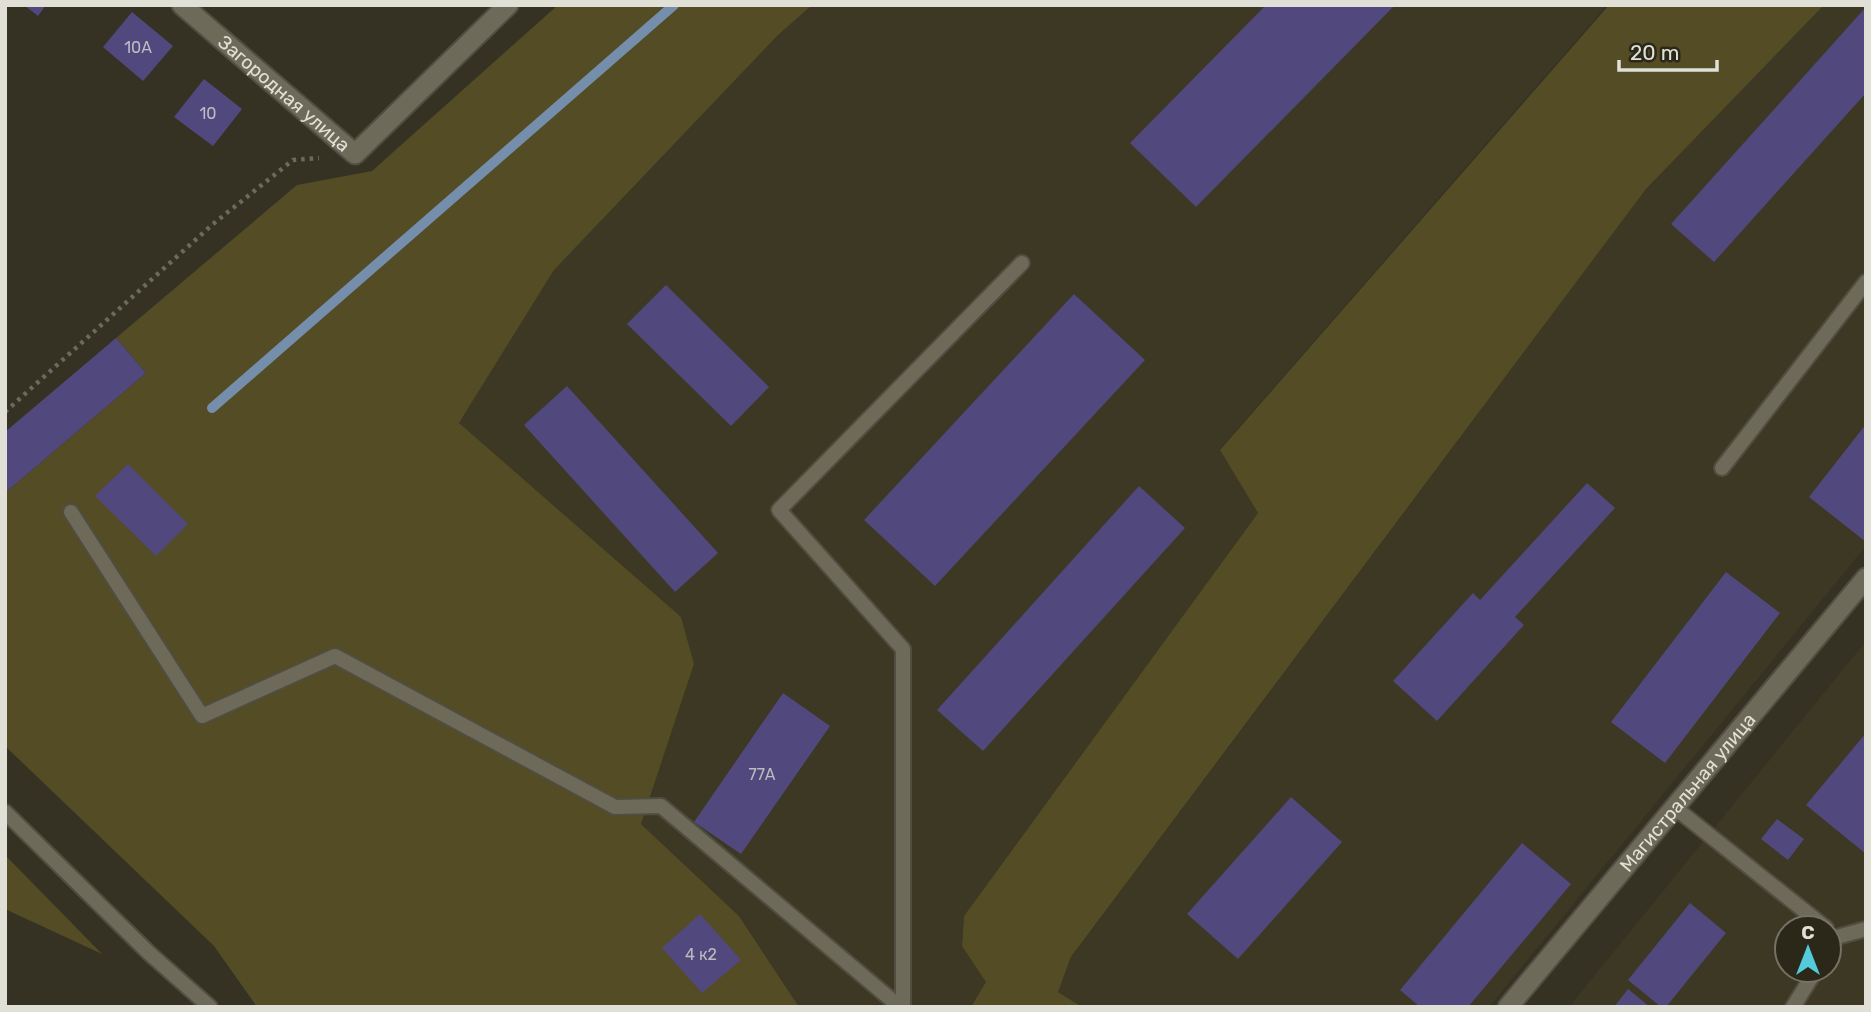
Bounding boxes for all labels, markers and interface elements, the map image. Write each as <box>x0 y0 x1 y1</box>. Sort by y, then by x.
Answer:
scale bar <box>1619 28 1717 72</box>
street label: Загородная улица <box>213 30 355 157</box>
house number: 10А <box>124 38 152 57</box>
text: 20 m <box>1630 40 1679 65</box>
house number: 10 <box>199 104 217 123</box>
street label: Магистральная улица <box>1615 708 1761 876</box>
house number: 77А <box>748 765 776 784</box>
north arrow <box>1773 914 1843 984</box>
text: С <box>1801 921 1815 944</box>
house number: 4 к2 <box>685 945 717 964</box>

